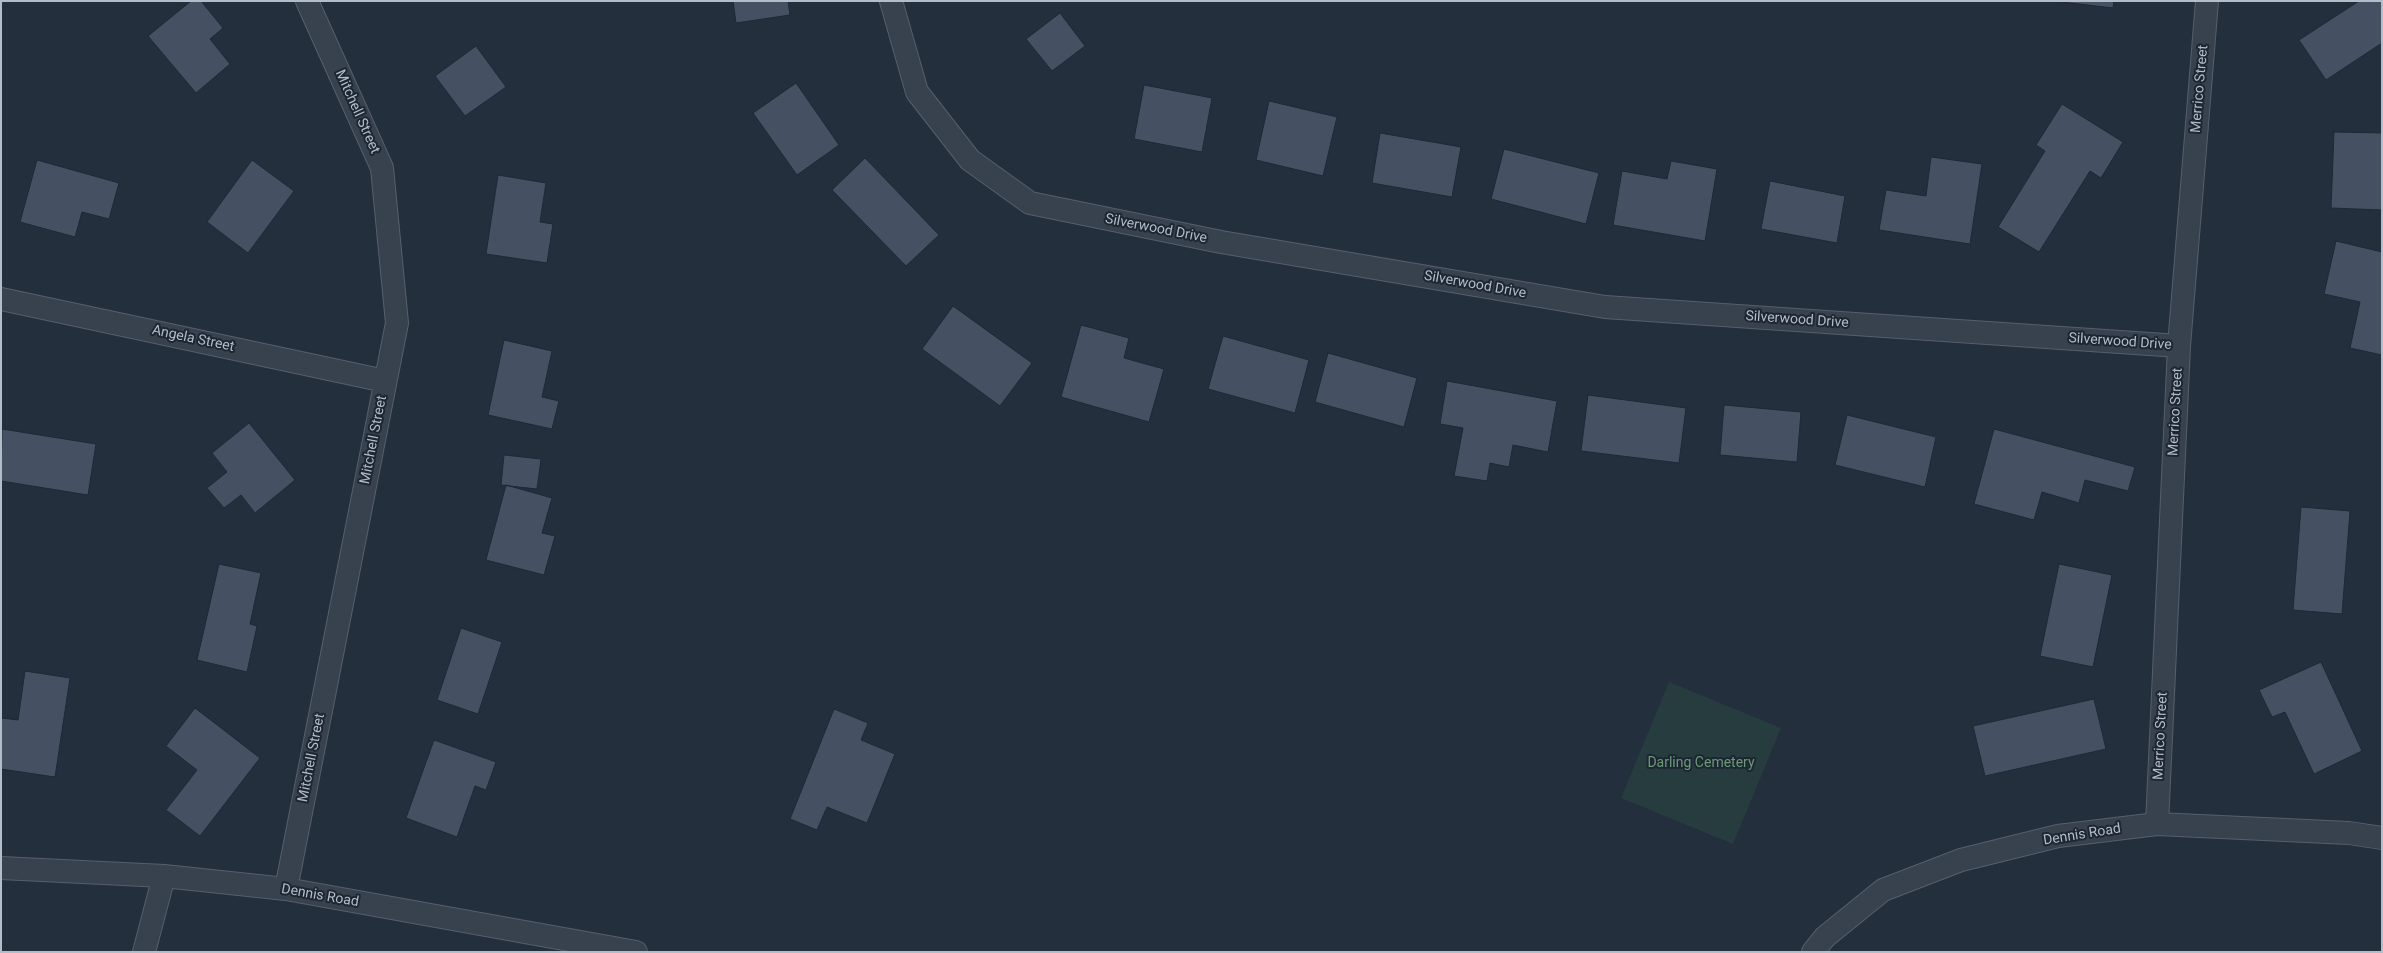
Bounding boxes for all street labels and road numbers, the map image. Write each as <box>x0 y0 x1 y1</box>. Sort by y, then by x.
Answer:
street label: Merrico Street <box>2188 44 2212 134</box>
street label: Mitchell Street <box>331 68 383 156</box>
street label: Silverwood Drive <box>1104 211 1208 247</box>
street label: Silverwood Drive <box>1423 268 1527 302</box>
street label: Silverwood Drive <box>1745 308 1849 332</box>
street label: Angela Street <box>150 322 236 356</box>
street label: Silverwood Drive <box>2068 330 2172 354</box>
street label: Merrico Street <box>2165 367 2187 457</box>
street label: Mitchell Street <box>357 394 391 486</box>
street label: Merrico Street <box>2150 691 2172 781</box>
street label: Mitchell Street <box>295 712 329 804</box>
street label: Dennis Road <box>2042 821 2122 849</box>
street label: Dennis Road <box>280 881 360 911</box>

